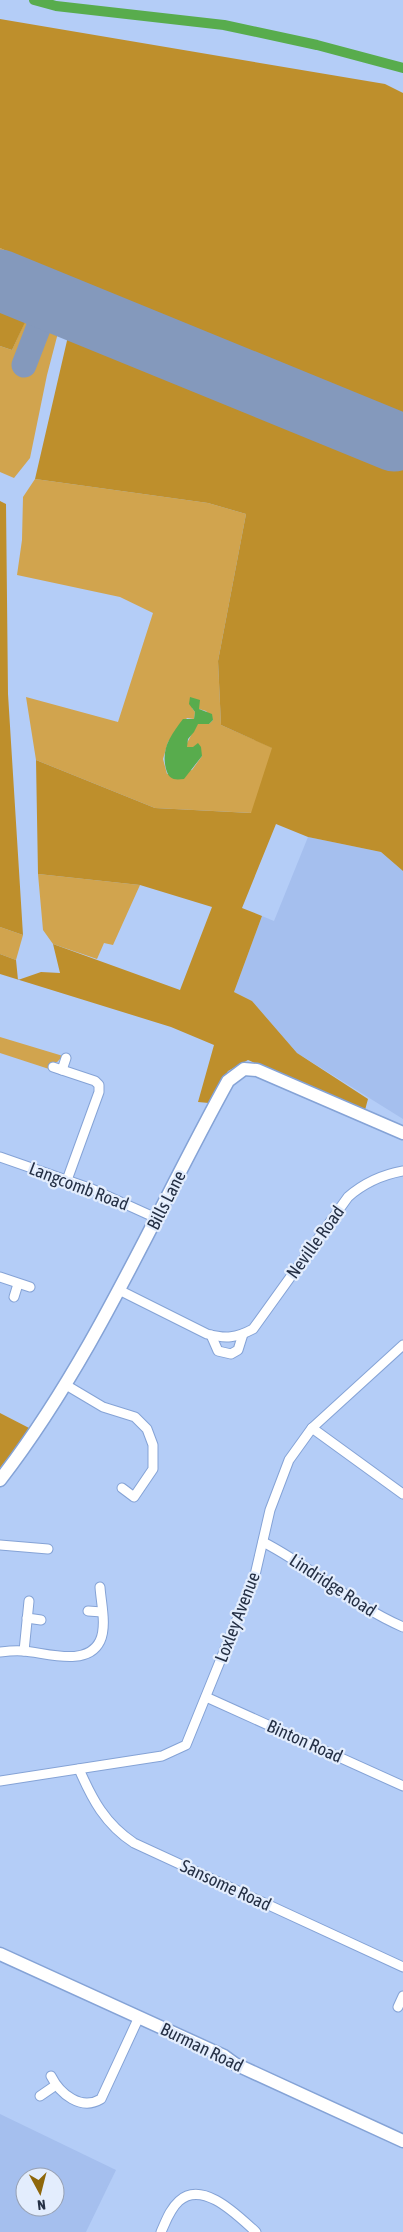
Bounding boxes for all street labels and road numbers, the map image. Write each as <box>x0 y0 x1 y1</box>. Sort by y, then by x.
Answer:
street label: Langcomb Road <box>26 1157 132 1215</box>
street label: Bills Lane <box>142 1167 190 1233</box>
street label: Neville Road <box>282 1202 348 1282</box>
street label: Lindridge Road <box>286 1549 380 1621</box>
street label: Loxley Avenue <box>210 1569 264 1665</box>
street label: Binton Road <box>264 1715 346 1767</box>
street label: Sansome Road <box>177 1855 275 1915</box>
street label: Burman Road <box>157 2018 247 2076</box>

